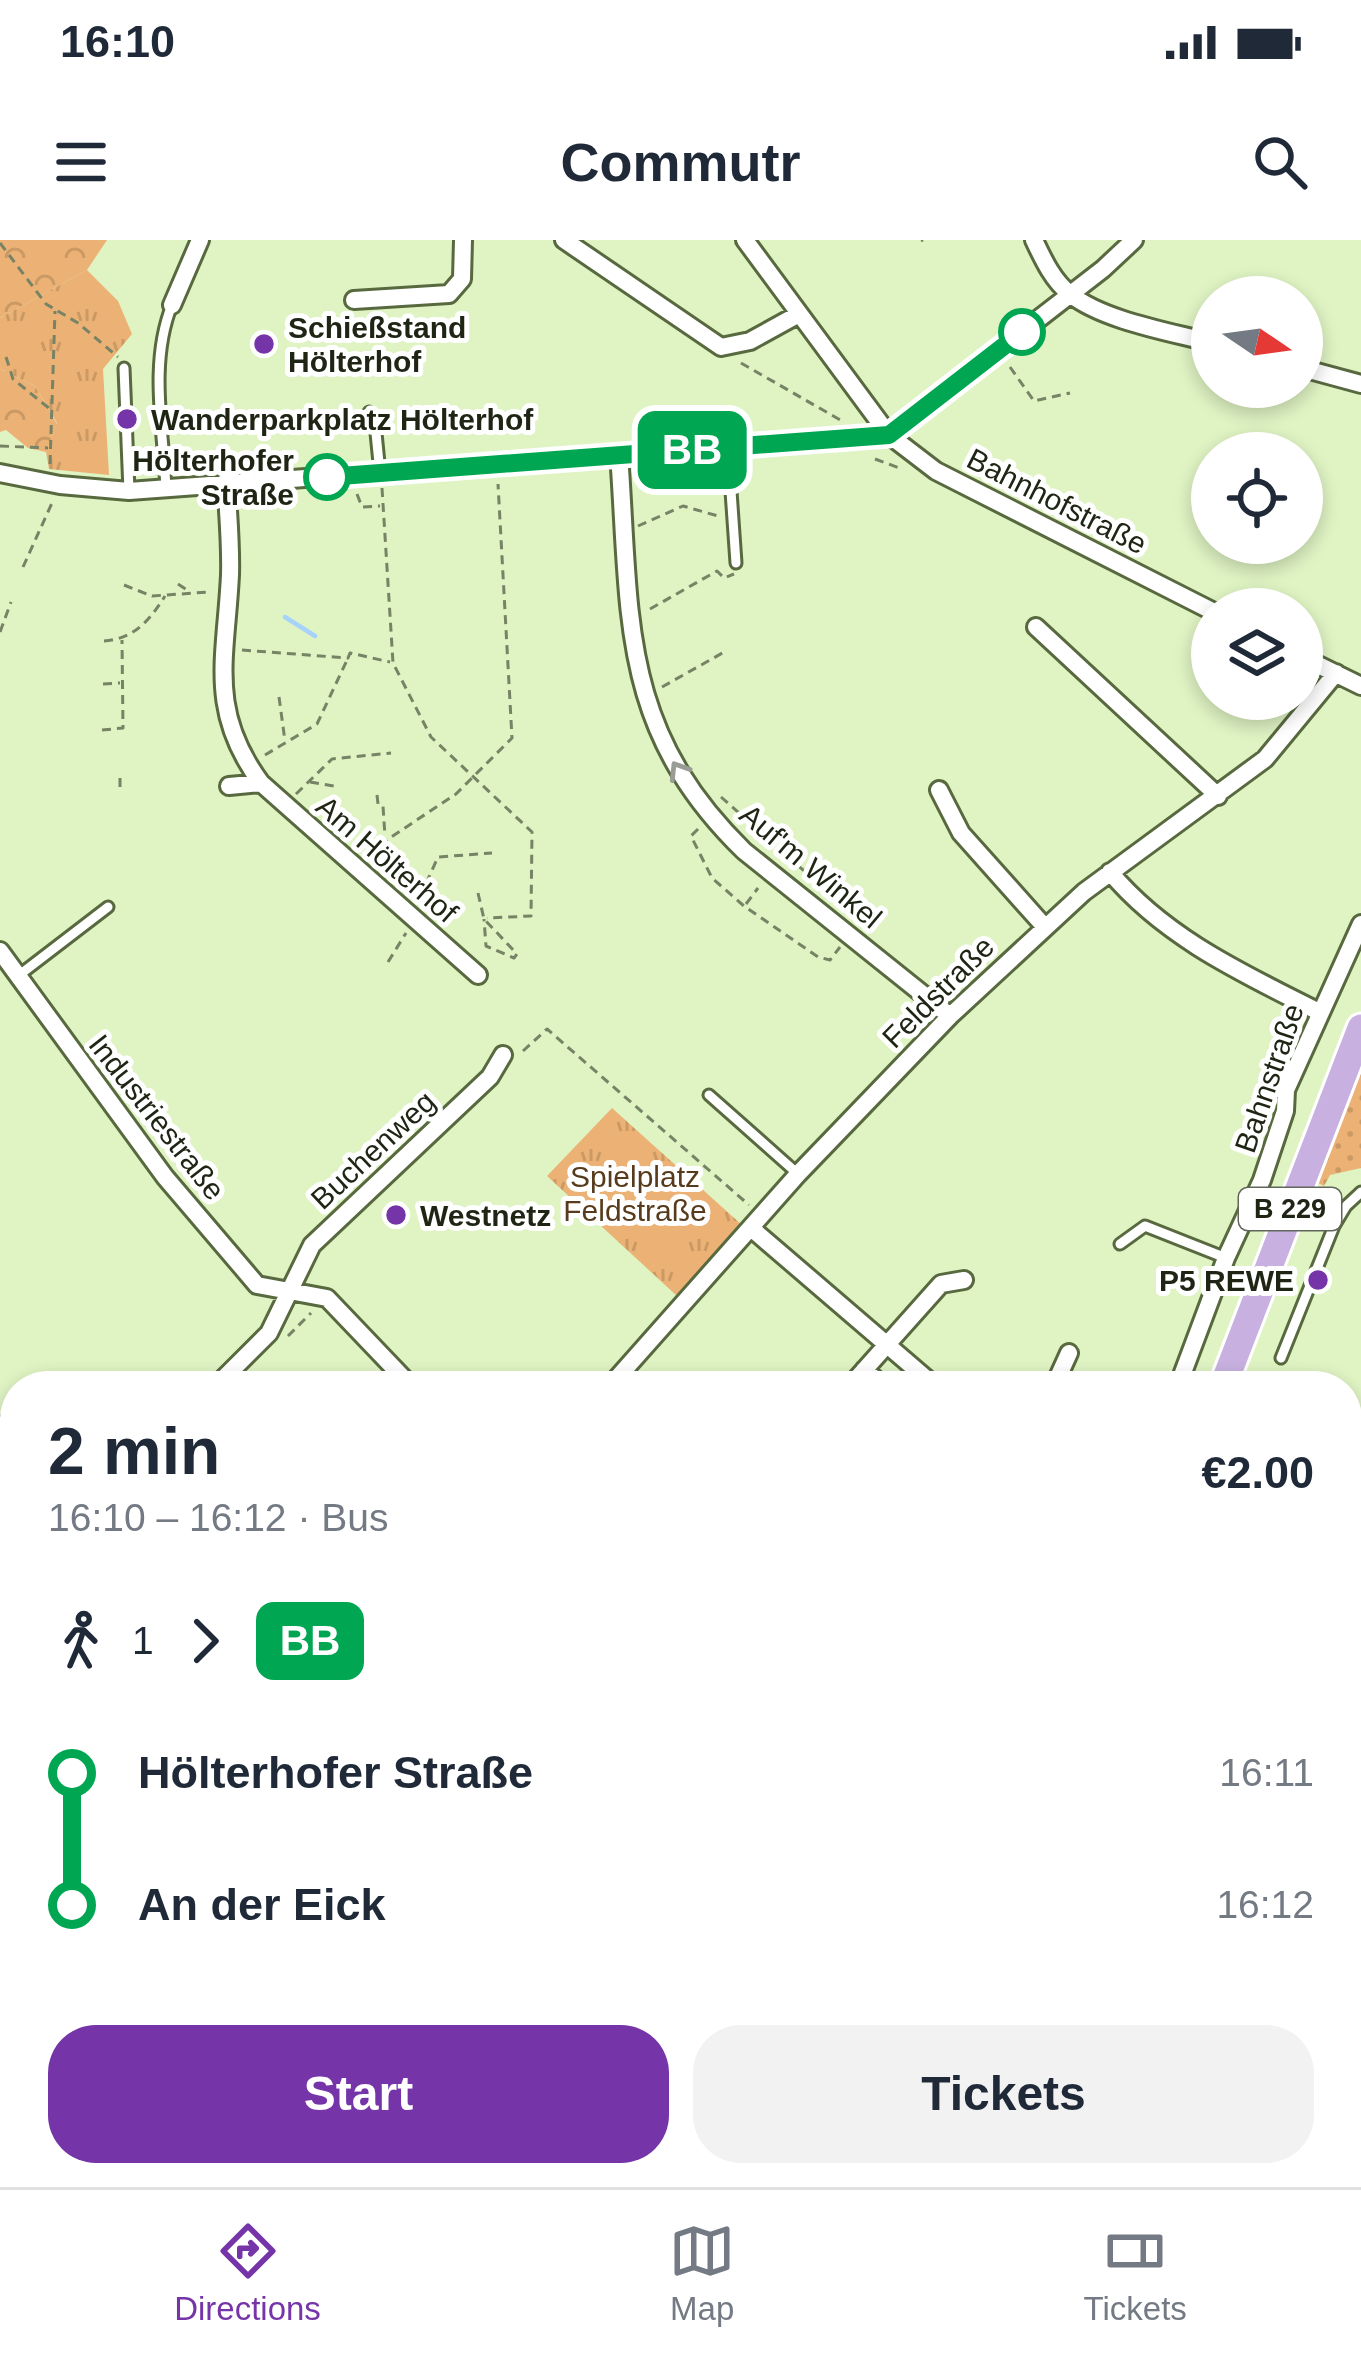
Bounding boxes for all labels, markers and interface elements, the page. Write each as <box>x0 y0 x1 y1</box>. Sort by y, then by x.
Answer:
text: 16:10 <box>60 16 175 67</box>
icon: menu <box>48 129 114 195</box>
icon: search <box>1247 129 1313 195</box>
text: Commutr <box>561 132 801 192</box>
north arrow <box>1191 276 1323 408</box>
map controls <box>1191 276 1323 720</box>
unlabelled marker <box>1000 310 1044 354</box>
place label: Schießstand Hölterhof <box>288 311 466 378</box>
marker: Schießstand Hölterhof <box>251 331 277 357</box>
place label: Wanderparkplatz Hölterhof <box>151 403 534 436</box>
marker: Wanderparkplatz Hölterhof <box>114 406 140 432</box>
line badge: BB <box>638 411 746 489</box>
text: BB <box>662 426 722 473</box>
button: locate <box>1191 432 1323 564</box>
street label: Bahnhofstraße <box>962 442 1152 560</box>
place label: Hölterhofer Straße <box>132 444 294 511</box>
marker: Hölterhofer Straße <box>305 455 349 499</box>
button: layers <box>1191 588 1323 720</box>
one-way arrow <box>670 761 692 783</box>
street label: Am Hölterhof <box>310 789 464 929</box>
street label: Auf'm Winkel <box>734 797 888 935</box>
street label: Feldstraße <box>876 930 1000 1054</box>
street label: Bahnstraße <box>1228 999 1310 1157</box>
street label: Industriestraße <box>82 1028 232 1206</box>
street label: Buchenweg <box>304 1084 442 1216</box>
park label: Spielplatz Feldstraße <box>563 1160 707 1227</box>
road number: B 229 <box>1239 1188 1341 1230</box>
place label: Westnetz <box>420 1199 551 1232</box>
marker: Westnetz <box>383 1202 409 1228</box>
place label: P5 REWE <box>1159 1264 1294 1297</box>
marker: P5 REWE <box>1305 1267 1331 1293</box>
text: 2 min <box>48 1414 220 1488</box>
text: €2.00 <box>1201 1447 1314 1498</box>
text: 16:10 – 16:12 · Bus <box>48 1496 388 1539</box>
icon: walk <box>48 1608 114 1674</box>
icon: forward <box>172 1608 238 1674</box>
text: BB <box>280 1617 340 1664</box>
text: 1 <box>132 1619 154 1662</box>
text: Hölterhofer Straße <box>138 1747 533 1798</box>
text: 16:11 <box>1219 1751 1314 1794</box>
text: An der Eick <box>138 1879 386 1930</box>
text: 16:12 <box>1216 1883 1314 1926</box>
button: Start <box>48 2025 669 2163</box>
button: Tickets <box>693 2025 1314 2163</box>
tab: Directions <box>174 2218 321 2328</box>
tab: Map <box>669 2218 735 2328</box>
tab: Tickets <box>1084 2218 1187 2328</box>

